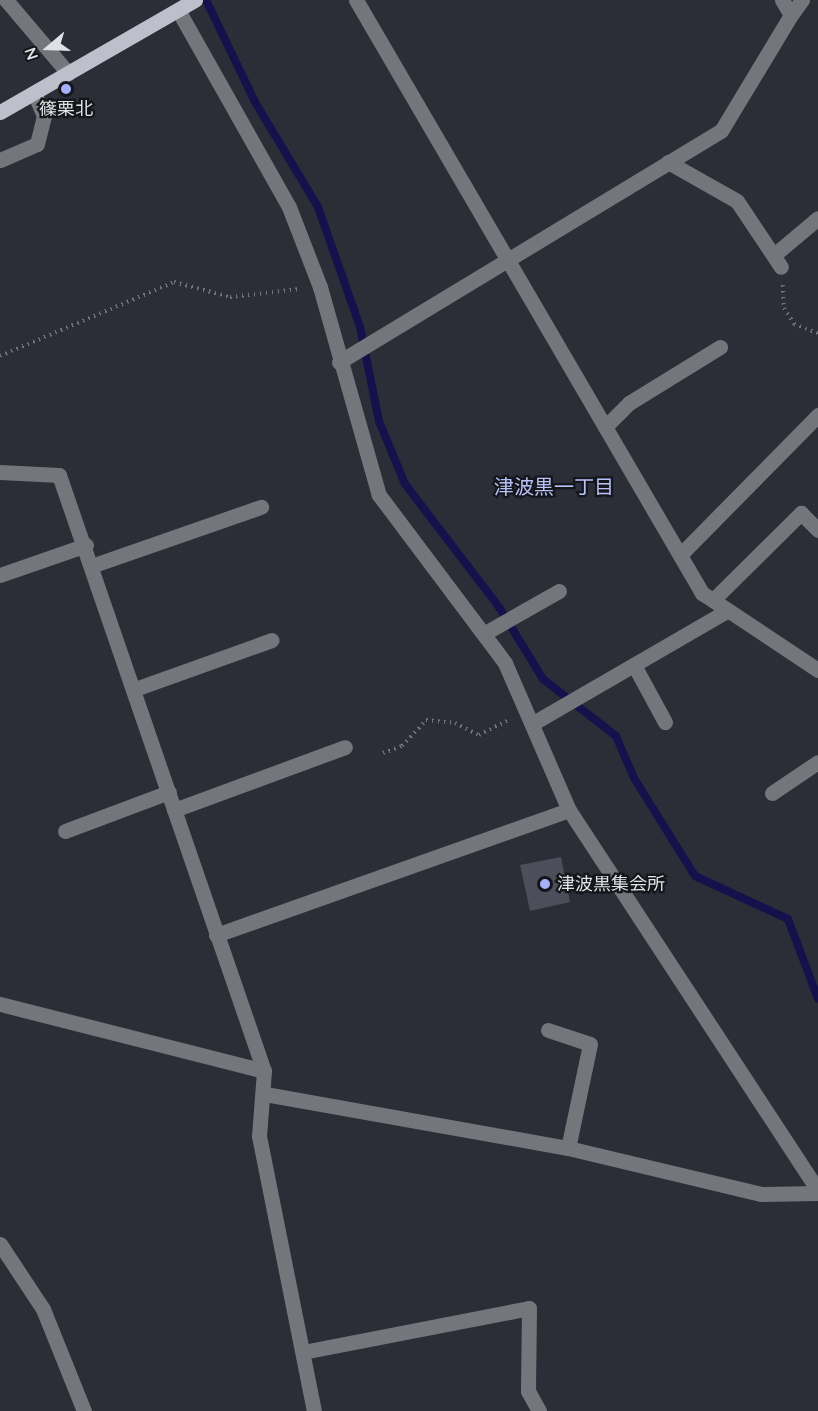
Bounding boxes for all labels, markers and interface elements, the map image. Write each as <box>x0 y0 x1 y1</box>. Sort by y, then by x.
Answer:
north arrow <box>18 18 78 78</box>
text: N <box>20 45 42 63</box>
marker: 篠栗北 <box>59 82 73 96</box>
place label: 篠栗北 <box>39 98 93 120</box>
district label: 津波黒一丁目 <box>494 474 614 498</box>
place label: 津波黒集会所 <box>557 873 665 895</box>
marker: 津波黒集会所 <box>538 877 552 891</box>

